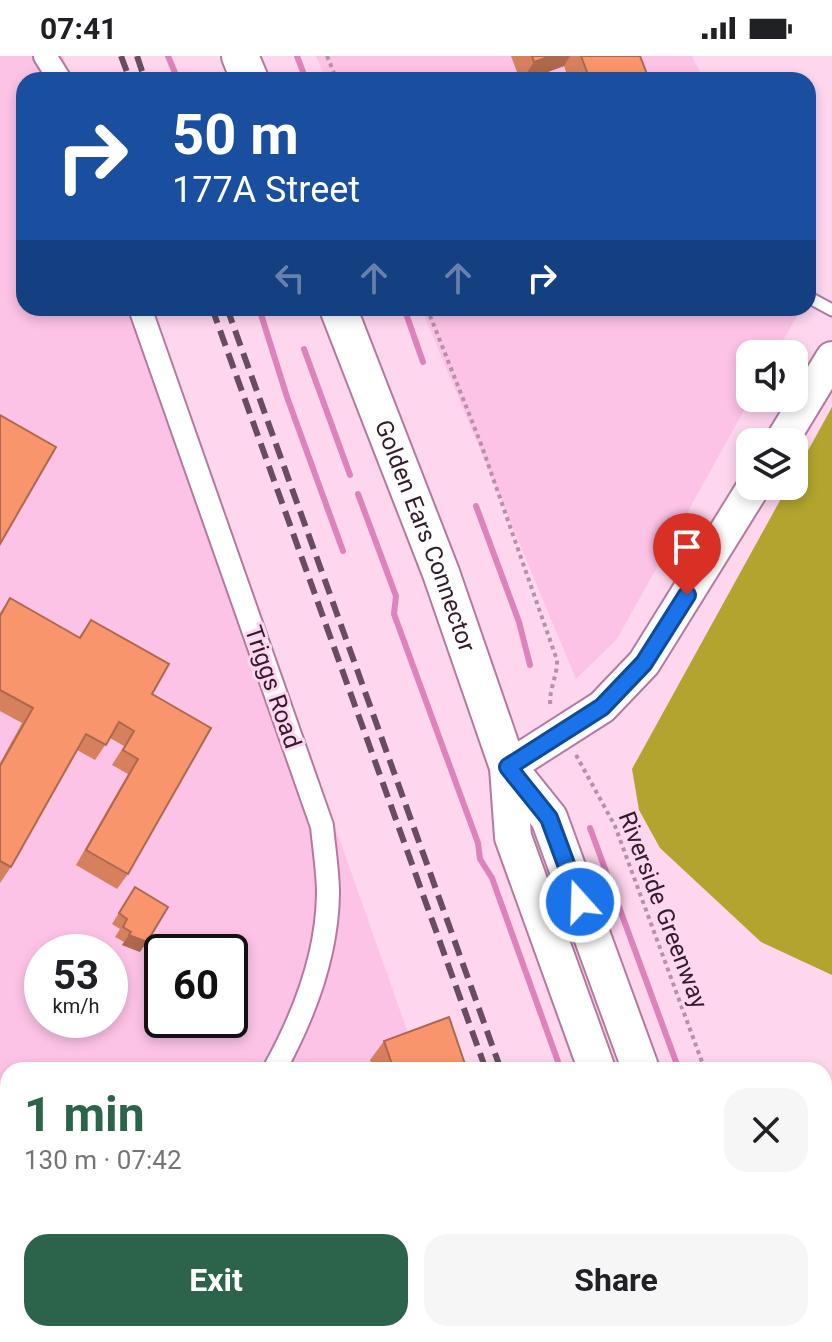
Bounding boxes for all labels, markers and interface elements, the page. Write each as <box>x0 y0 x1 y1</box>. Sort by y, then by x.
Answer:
text: 07:41 <box>40 11 117 46</box>
text: 50 m <box>172 102 299 168</box>
icon: right <box>40 104 144 208</box>
text: 177A Street <box>172 169 360 211</box>
icon: left <box>268 256 312 300</box>
icon: ahead <box>352 256 396 300</box>
icon: ahead <box>436 256 480 300</box>
icon: right <box>520 256 564 300</box>
map controls <box>736 340 808 500</box>
button: sound <box>736 340 808 412</box>
street label: Golden Ears Connector <box>369 416 481 655</box>
button: layers <box>736 428 808 500</box>
pin <box>653 513 721 595</box>
icon: arrive <box>665 525 709 569</box>
street label: Triggs Road <box>239 622 307 752</box>
street label: Riverside Greenway <box>613 808 714 1013</box>
position arrow <box>538 860 622 944</box>
speed limit sign: 60 <box>144 934 248 1038</box>
text: 53 <box>53 952 99 999</box>
text: km/h <box>53 994 99 1018</box>
text: 1 min <box>24 1086 145 1143</box>
button: close <box>724 1088 808 1172</box>
text: 130 m · 07:42 <box>24 1145 182 1175</box>
button: Exit <box>24 1234 408 1326</box>
button: Share <box>424 1234 808 1326</box>

